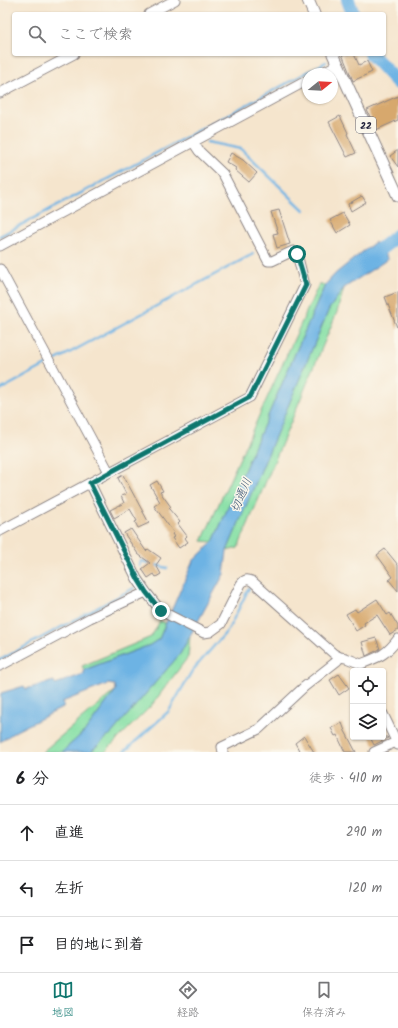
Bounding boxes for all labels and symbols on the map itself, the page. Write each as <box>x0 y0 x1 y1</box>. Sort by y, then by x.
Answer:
north arrow <box>302 68 338 104</box>
road number: 22 <box>356 117 376 133</box>
route start <box>288 245 306 263</box>
water label: 切通川 <box>226 475 257 515</box>
route end <box>152 602 170 620</box>

